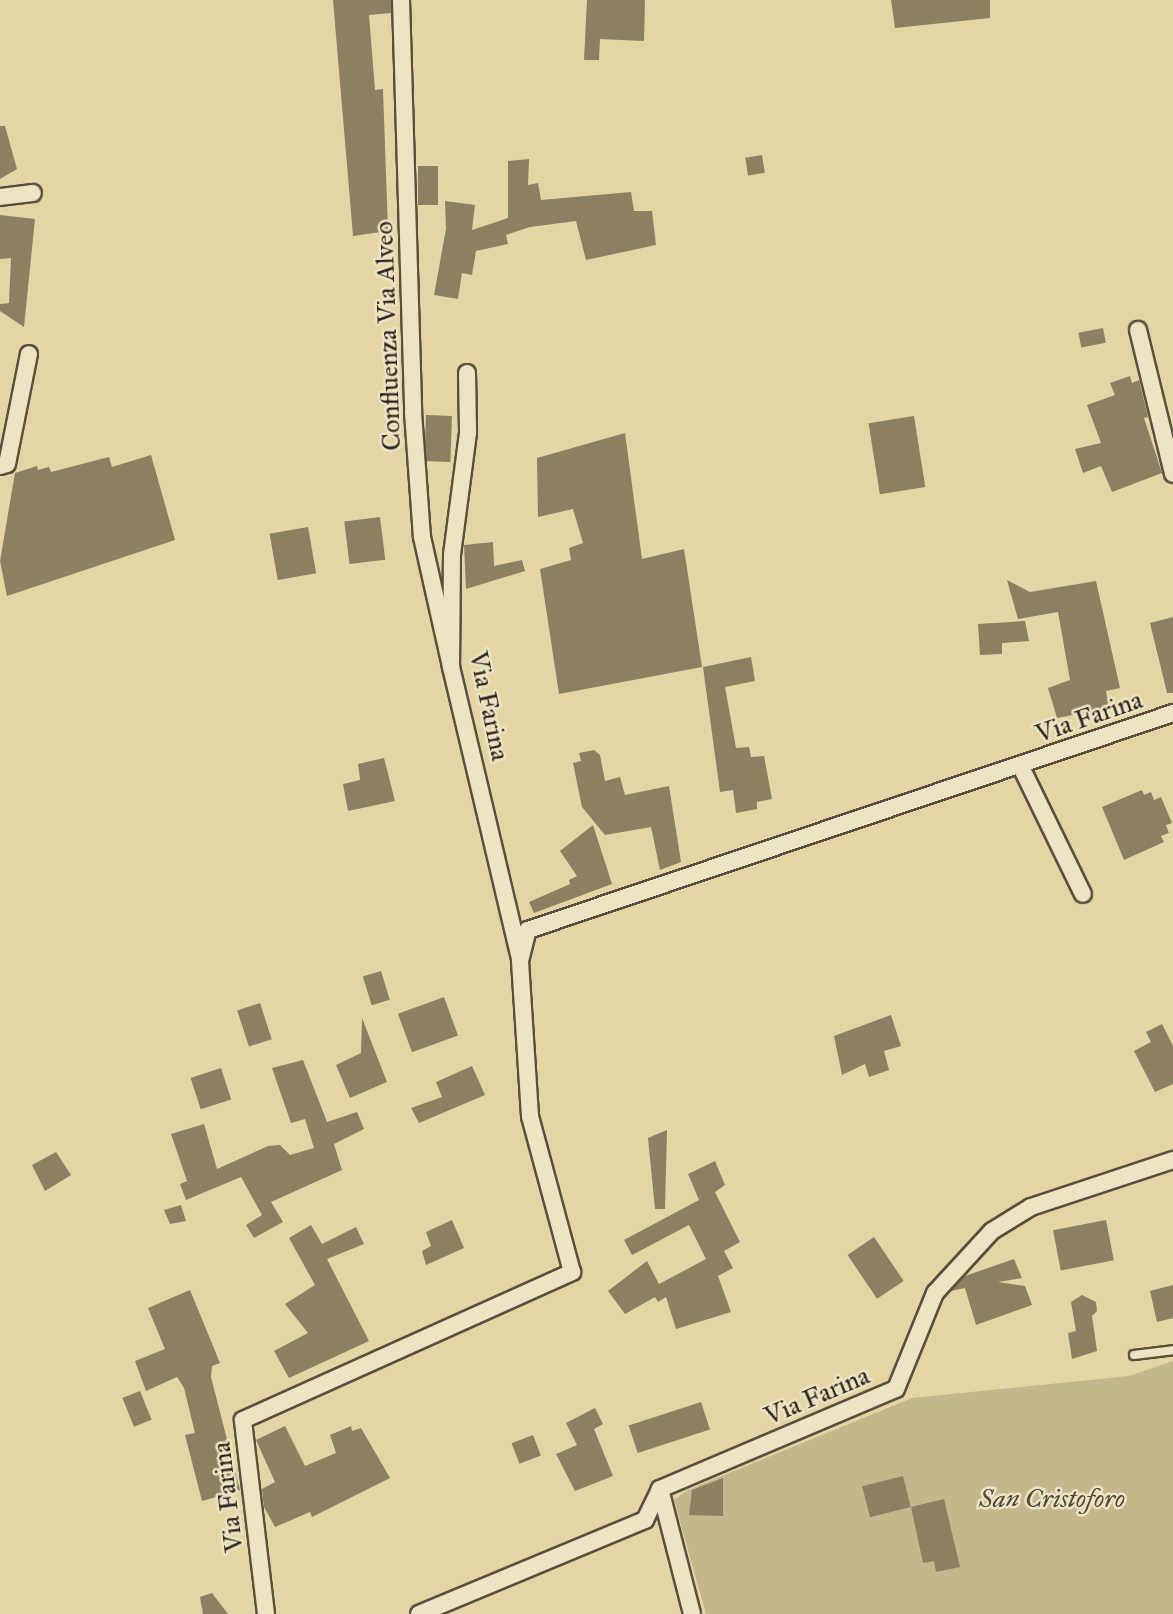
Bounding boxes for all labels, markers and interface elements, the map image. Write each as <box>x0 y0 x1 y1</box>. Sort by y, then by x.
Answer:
street label: Confluenza Via Alveo <box>368 221 408 451</box>
street label: Via Farina <box>462 648 516 764</box>
street label: Via Farina <box>1031 684 1147 750</box>
street label: Via Farina <box>760 1360 874 1432</box>
street label: Via Farina <box>206 1440 250 1554</box>
park label: San Cristoforo <box>979 1483 1125 1515</box>

